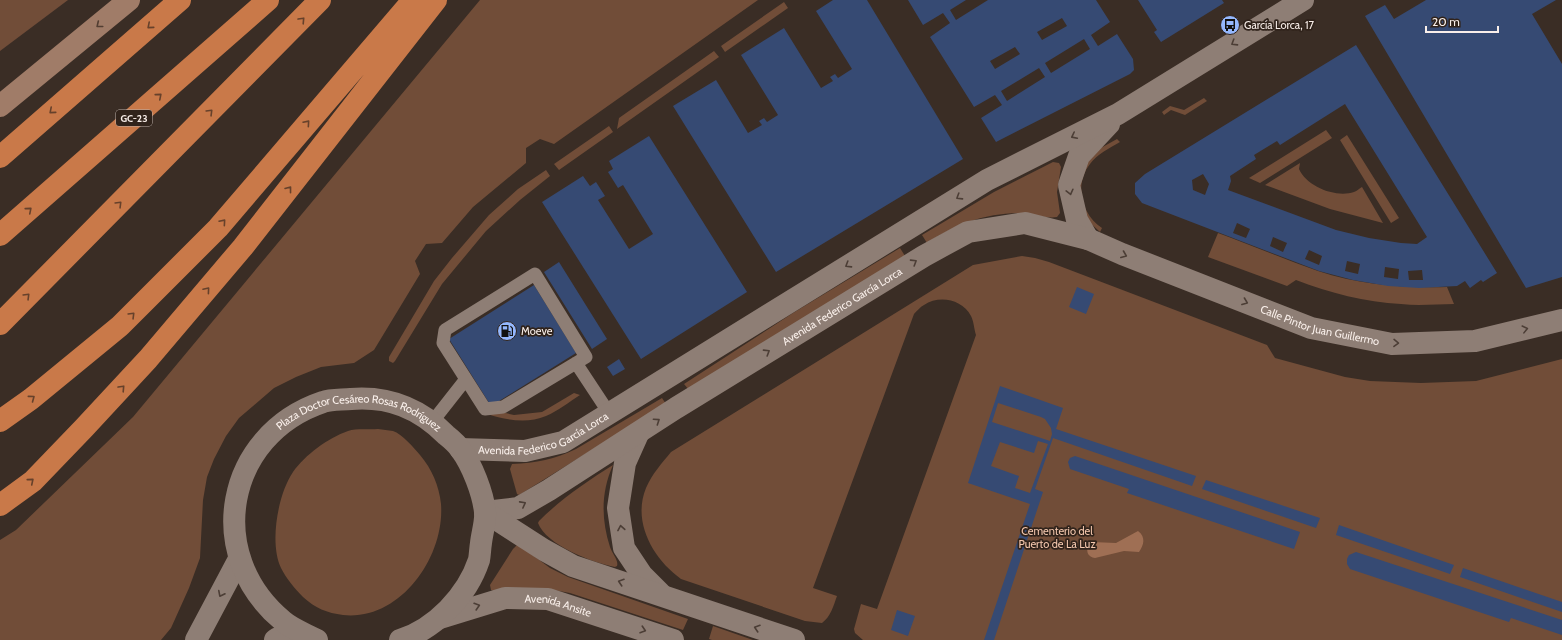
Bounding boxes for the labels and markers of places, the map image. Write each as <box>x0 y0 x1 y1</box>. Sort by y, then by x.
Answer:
bus stop icon: García Lorca, 17 <box>1219 14 1241 36</box>
place label: García Lorca, 17 <box>1244 18 1315 32</box>
fuel station icon: Moeve <box>496 320 518 342</box>
place label: Moeve <box>521 324 553 338</box>

